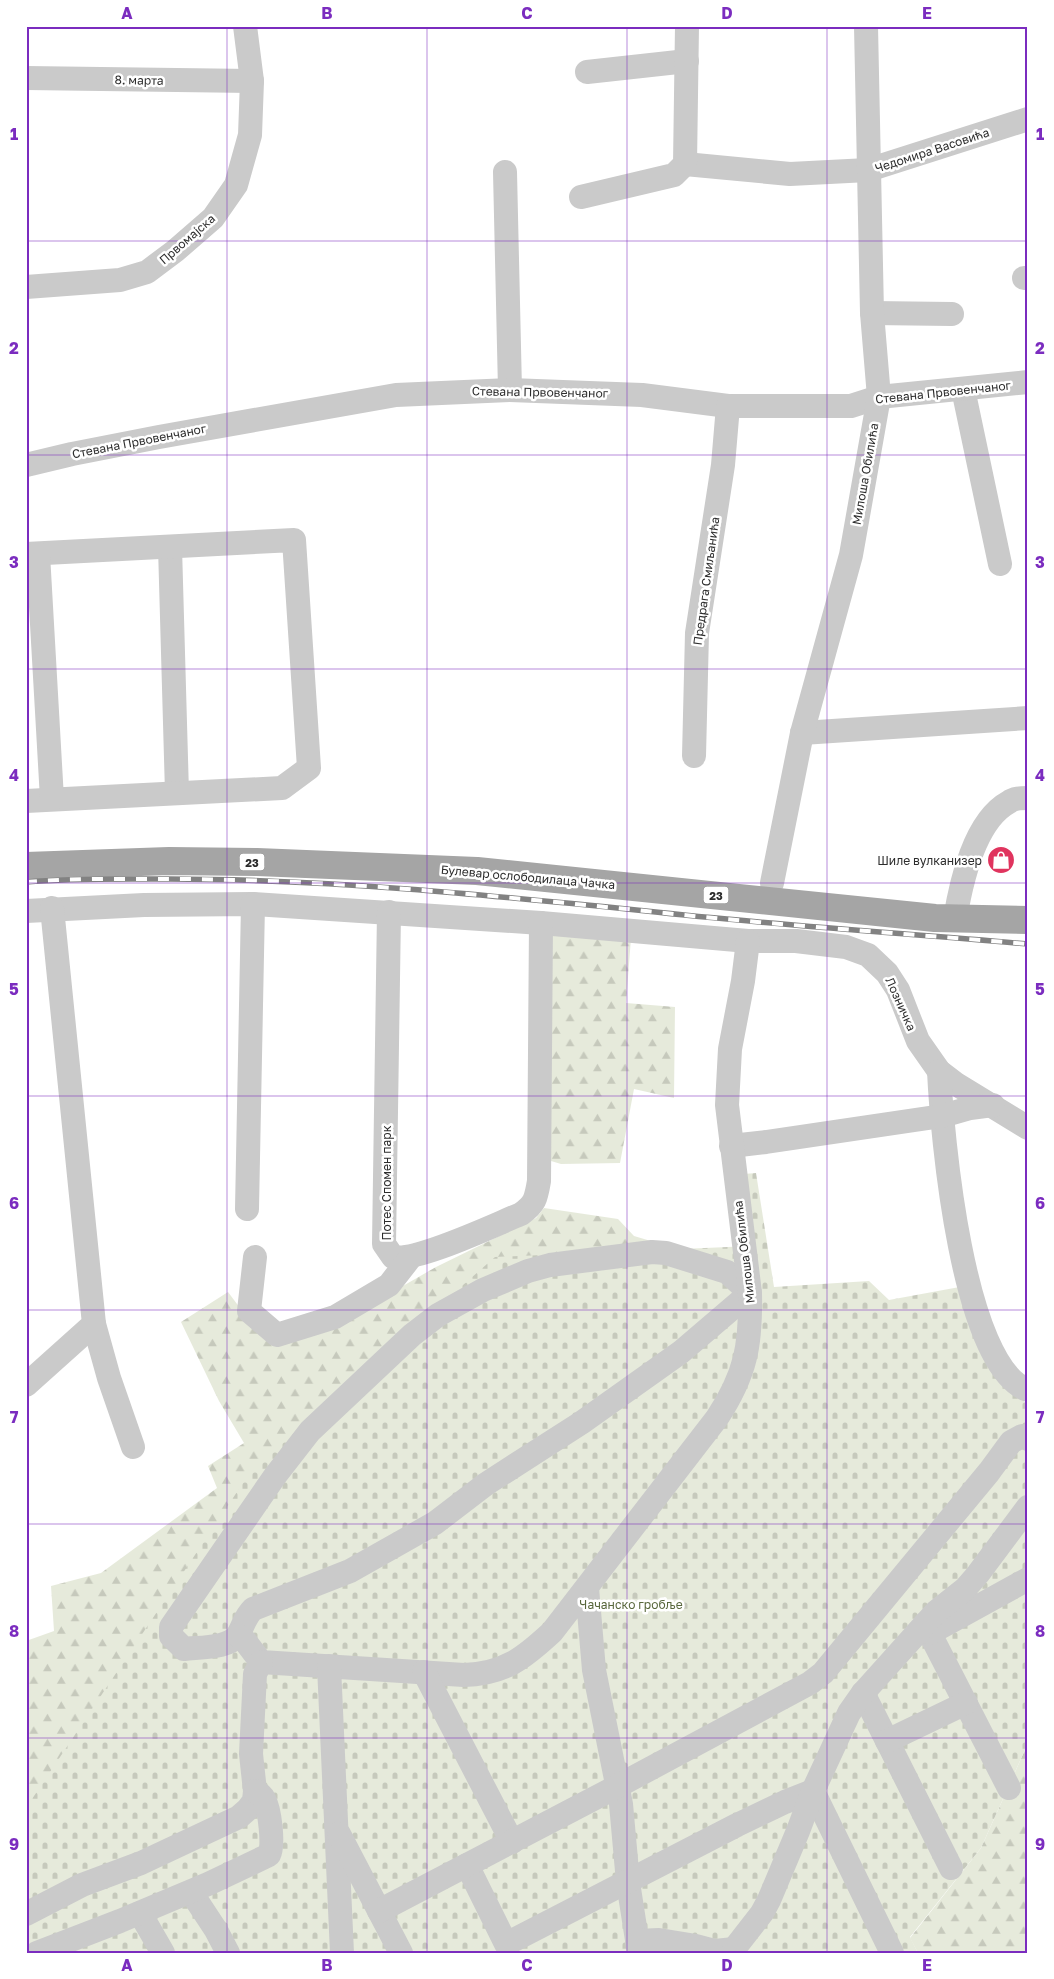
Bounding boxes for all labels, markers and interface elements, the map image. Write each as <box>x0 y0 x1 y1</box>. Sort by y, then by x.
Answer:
text: A <box>121 3 133 23</box>
text: B <box>321 3 333 23</box>
text: C <box>521 3 533 23</box>
text: D <box>721 3 733 23</box>
text: E <box>922 3 932 23</box>
street label: 8. марта <box>114 72 164 88</box>
text: 1 <box>10 124 18 144</box>
street label: Чедомира Васовића <box>873 124 991 176</box>
text: 1 <box>1036 124 1044 144</box>
street label: Првомајска <box>156 211 218 267</box>
text: 2 <box>9 338 19 358</box>
text: 2 <box>1035 338 1045 358</box>
street label: Стевана Првовенчаног <box>874 377 1012 407</box>
street label: Стевана Првовенчаног <box>472 383 609 401</box>
street label: Стевана Првовенчаног <box>71 421 208 461</box>
street label: Милоша Обилића <box>849 422 881 526</box>
street label: Предрага Смиљанића <box>690 516 722 646</box>
text: 3 <box>9 552 19 572</box>
text: 3 <box>1035 552 1045 572</box>
text: 4 <box>9 765 19 785</box>
text: 4 <box>1035 765 1045 785</box>
shop icon: Шиле вулканизер <box>986 845 1016 875</box>
place label: Шиле вулканизер <box>877 853 982 868</box>
road number: 23 <box>240 854 264 870</box>
street label: Булевар ослободилаца Чачка <box>440 862 616 892</box>
road number: 23 <box>704 886 728 904</box>
street label: Лозничка <box>883 975 919 1033</box>
text: 5 <box>9 979 19 999</box>
text: 5 <box>1035 979 1045 999</box>
street label: Потес Спомен парк <box>379 1125 394 1241</box>
text: 6 <box>9 1193 19 1213</box>
text: 6 <box>1035 1193 1045 1213</box>
street label: Милоша Обилића <box>730 1200 758 1304</box>
text: 7 <box>10 1407 19 1427</box>
text: 7 <box>1036 1407 1045 1427</box>
park label: Чачанско гробље <box>579 1597 683 1612</box>
text: 8 <box>9 1621 19 1641</box>
text: 8 <box>1035 1621 1045 1641</box>
text: 9 <box>9 1834 19 1854</box>
text: 9 <box>1035 1834 1045 1854</box>
text: A <box>121 1955 133 1975</box>
text: B <box>321 1955 333 1975</box>
text: C <box>521 1955 533 1975</box>
text: D <box>721 1955 733 1975</box>
text: E <box>922 1955 932 1975</box>

